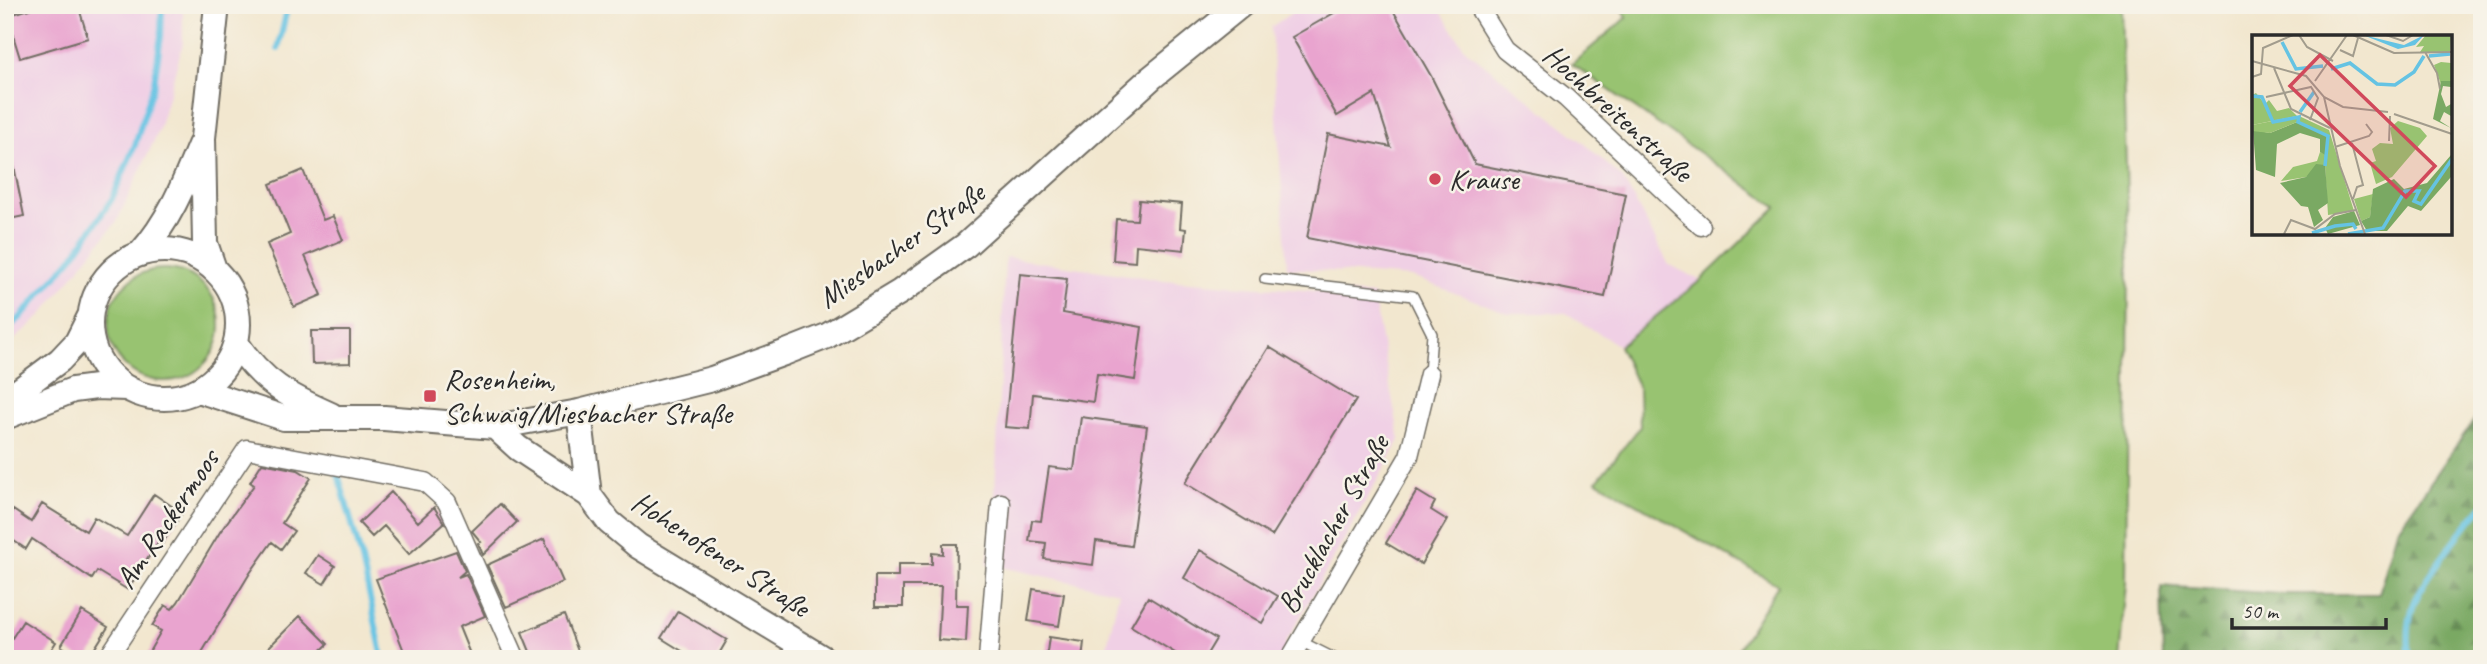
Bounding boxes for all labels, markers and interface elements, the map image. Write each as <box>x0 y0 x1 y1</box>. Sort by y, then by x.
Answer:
inset map <box>2252 35 2452 234</box>
street label: Hochbreitenstraße <box>1535 36 1703 192</box>
place label: Krause <box>1449 160 1521 198</box>
marker: Krause <box>1427 171 1443 187</box>
street label: Miesbacher Straße <box>810 172 994 316</box>
place label: Rosenheim, Schwaig/Miesbacher Straße <box>444 360 734 432</box>
marker: Rosenheim, Schwaig/Miesbacher Straße <box>422 388 438 404</box>
street label: Brucklacher Straße <box>1268 426 1399 620</box>
street label: Am Rackermoos <box>107 440 229 596</box>
street label: Hohenofener Straße <box>625 482 819 627</box>
scale bar <box>2232 587 2386 631</box>
text: 50 m <box>2242 598 2280 624</box>

